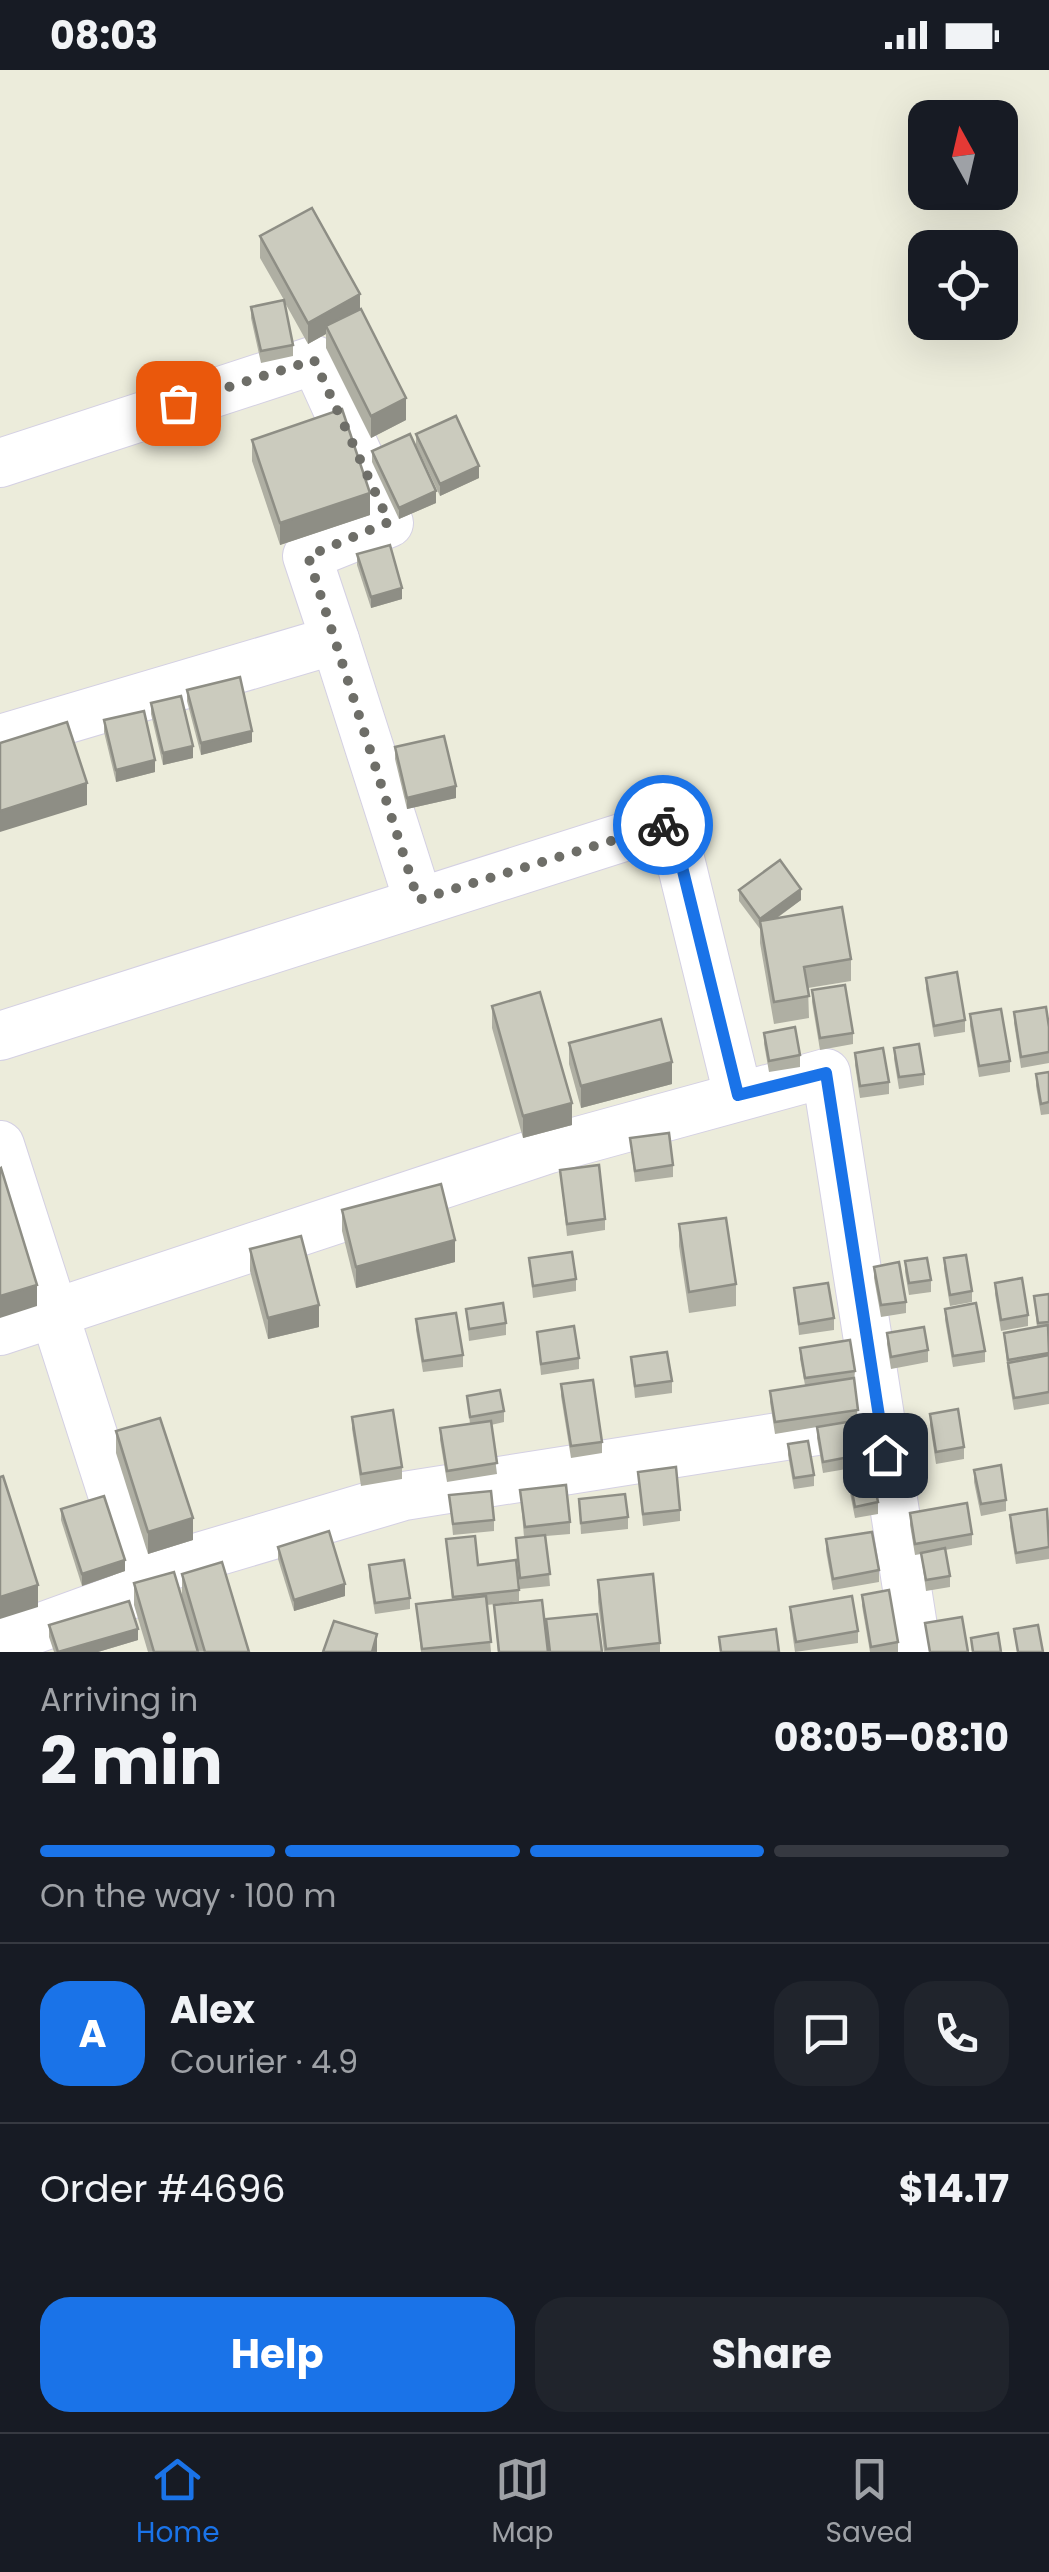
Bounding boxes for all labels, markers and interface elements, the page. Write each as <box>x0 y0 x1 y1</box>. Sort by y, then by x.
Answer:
text: 08:03 <box>50 9 158 62</box>
north arrow <box>908 100 1018 210</box>
map controls <box>908 100 1018 340</box>
button: locate <box>908 230 1018 340</box>
pin <box>136 361 221 446</box>
icon: bag <box>151 376 206 431</box>
courier <box>613 775 713 875</box>
icon: bike <box>636 798 691 853</box>
pin <box>843 1413 928 1498</box>
icon: home <box>858 1428 913 1483</box>
text: Arriving in <box>40 1677 198 1722</box>
text: 08:05–08:10 <box>774 1711 1009 1764</box>
text: 2 min <box>40 1716 223 1807</box>
text: On the way · 100 m <box>40 1873 336 1918</box>
button: chat <box>774 1981 879 2086</box>
button: phone <box>904 1981 1009 2086</box>
text: Alex <box>170 1983 255 2036</box>
text: A <box>78 2007 107 2060</box>
text: Courier · 4.9 <box>170 2039 358 2084</box>
text: Order #4696 <box>40 2162 286 2215</box>
text: $14.17 <box>899 2162 1009 2215</box>
button: Help <box>40 2297 515 2412</box>
button: Share <box>535 2297 1009 2412</box>
tab: Home <box>136 2452 220 2554</box>
tab: Map <box>492 2452 554 2554</box>
tab: Saved <box>826 2452 913 2554</box>

